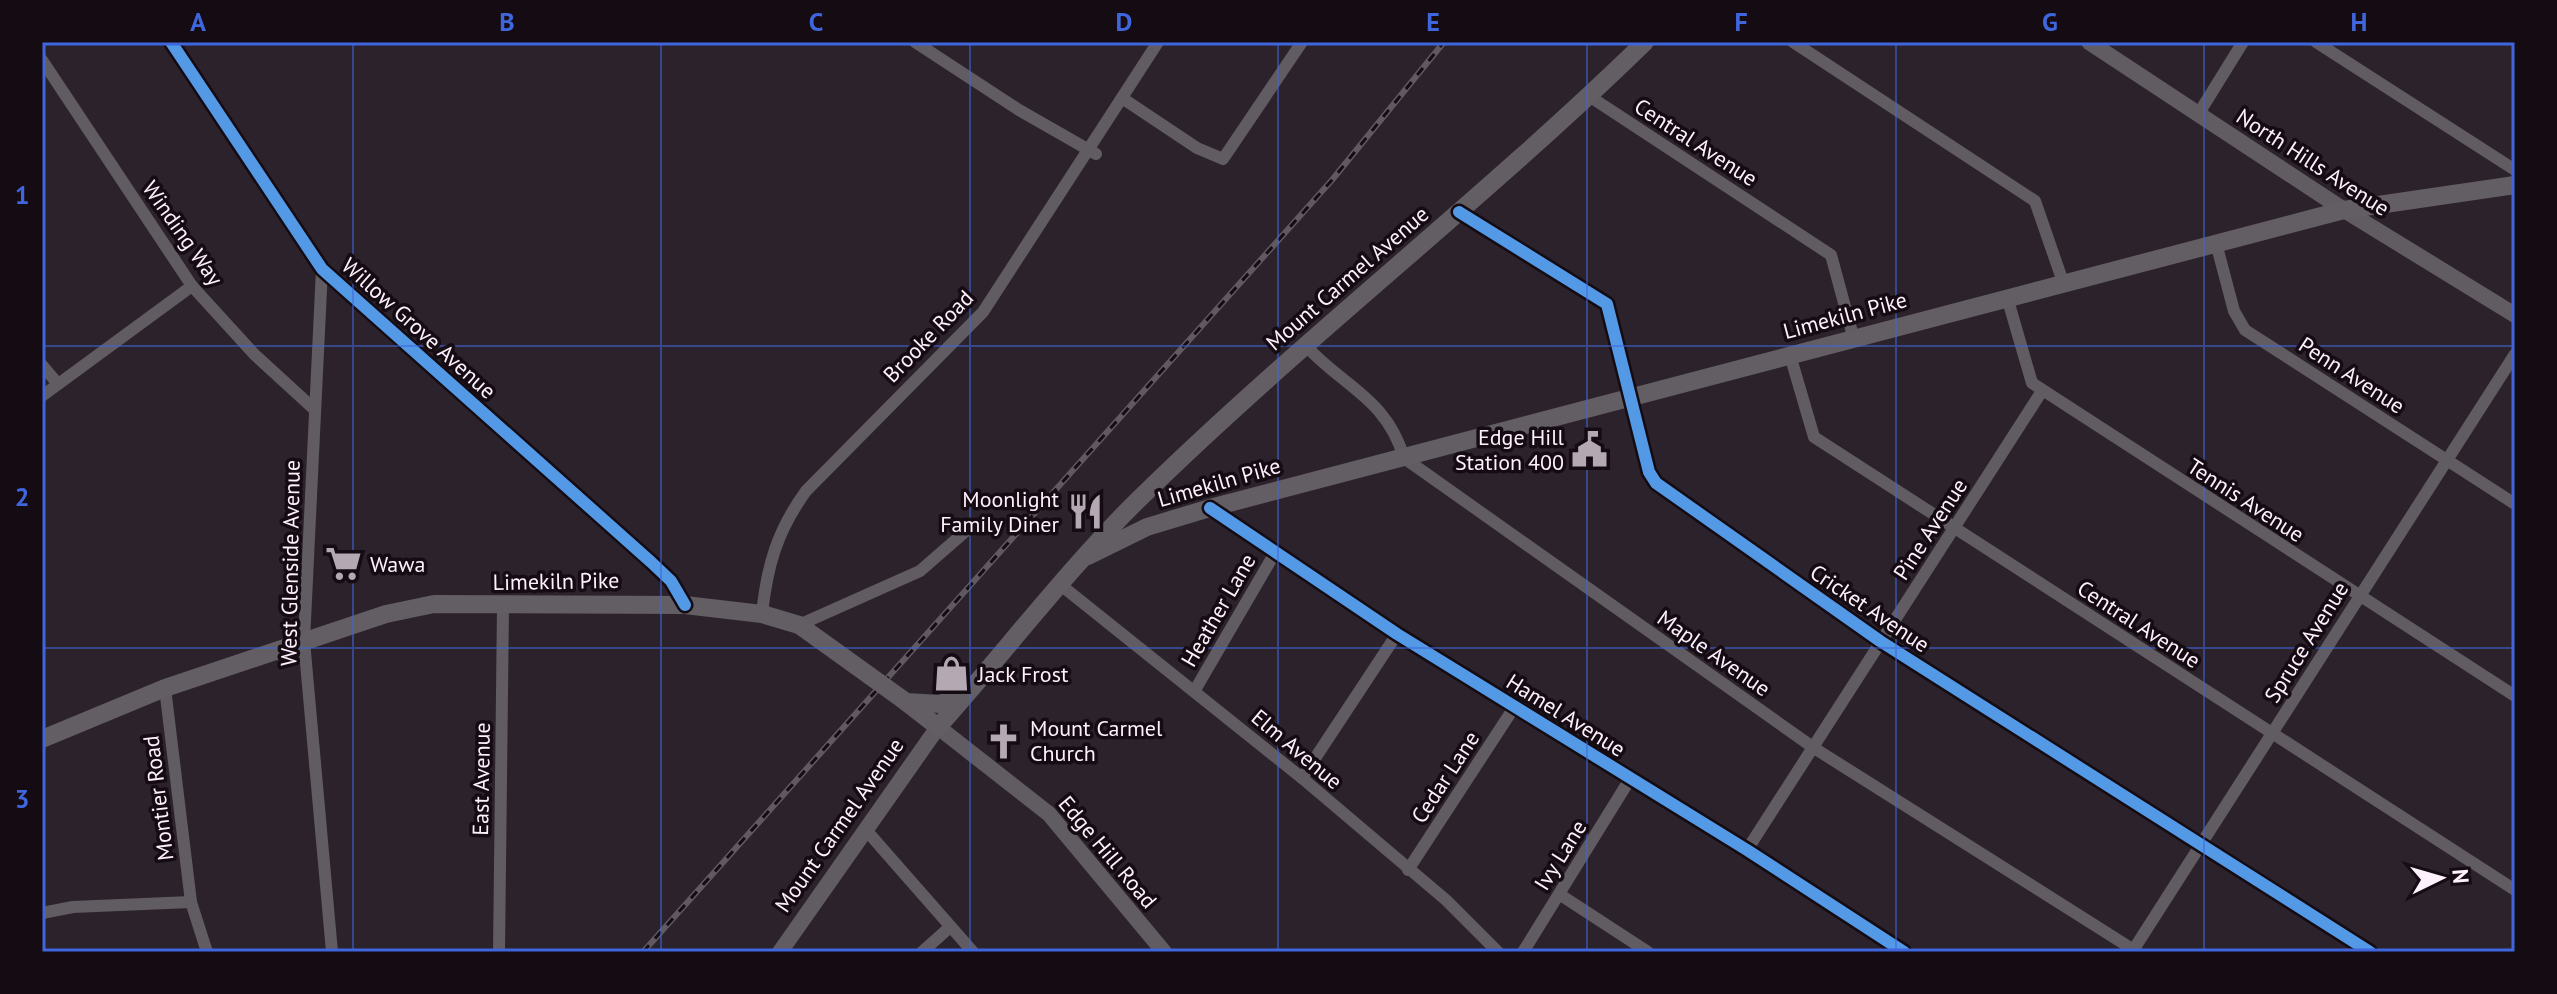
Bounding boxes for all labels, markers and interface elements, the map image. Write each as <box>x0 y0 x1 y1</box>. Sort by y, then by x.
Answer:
text: A <box>190 5 206 38</box>
text: B <box>499 5 515 38</box>
text: C <box>809 5 823 38</box>
text: D <box>1116 5 1132 38</box>
text: E <box>1426 5 1440 38</box>
text: F <box>1734 5 1748 38</box>
text: G <box>2042 5 2058 38</box>
text: H <box>2351 5 2367 38</box>
street label: Central Avenue <box>1629 92 1763 192</box>
street label: North Hills Avenue <box>2231 102 2395 222</box>
street label: Winding Way <box>137 175 230 291</box>
text: 1 <box>15 178 29 211</box>
street label: Mount Carmel Avenue <box>1260 200 1434 356</box>
street label: Willow Grove Avenue <box>336 251 502 405</box>
street label: Brooke Road <box>877 284 979 388</box>
street label: Limekiln Pike <box>1780 285 1910 345</box>
street label: Penn Avenue <box>2294 330 2410 420</box>
place label: Edge Hill Station 400 <box>1455 423 1565 476</box>
public building icon: Edge Hill Station 400 <box>1571 431 1609 469</box>
street label: Limekiln Pike <box>1154 451 1284 513</box>
street label: Tennis Avenue <box>2182 452 2310 548</box>
street label: West Glenside Avenue <box>274 460 306 666</box>
street label: Pine Avenue <box>1887 473 1973 585</box>
text: 2 <box>15 480 29 513</box>
place label: Moonlight Family Diner <box>940 485 1060 538</box>
restaurant icon: Moonlight Family Diner <box>1066 493 1104 531</box>
supermarket icon: Wawa <box>325 545 363 583</box>
street label: Heather Lane <box>1174 548 1262 672</box>
place label: Wawa <box>370 550 425 578</box>
street label: Cricket Avenue <box>1805 558 1935 658</box>
street label: Limekiln Pike <box>492 566 620 596</box>
street label: Central Avenue <box>2072 574 2206 674</box>
street label: Spruce Avenue <box>2258 576 2354 708</box>
street label: Maple Avenue <box>1652 604 1776 702</box>
shop icon: Jack Frost <box>933 655 971 693</box>
place label: Jack Frost <box>977 660 1069 688</box>
street label: Hamel Avenue <box>1501 667 1631 763</box>
street label: Elm Avenue <box>1246 703 1348 795</box>
place label: Mount Carmel Church <box>1030 714 1163 767</box>
street label: East Avenue <box>466 722 496 836</box>
church icon: Mount Carmel Church <box>985 722 1023 760</box>
street label: Cedar Lane <box>1405 726 1485 828</box>
street label: Mount Carmel Avenue <box>768 732 910 918</box>
street label: Montier Road <box>136 734 180 862</box>
text: 3 <box>15 782 29 815</box>
street label: Edge Hill Road <box>1053 790 1163 914</box>
street label: Ivy Lane <box>1528 815 1592 895</box>
north arrow <box>2401 838 2481 918</box>
text: N <box>2446 868 2476 885</box>

